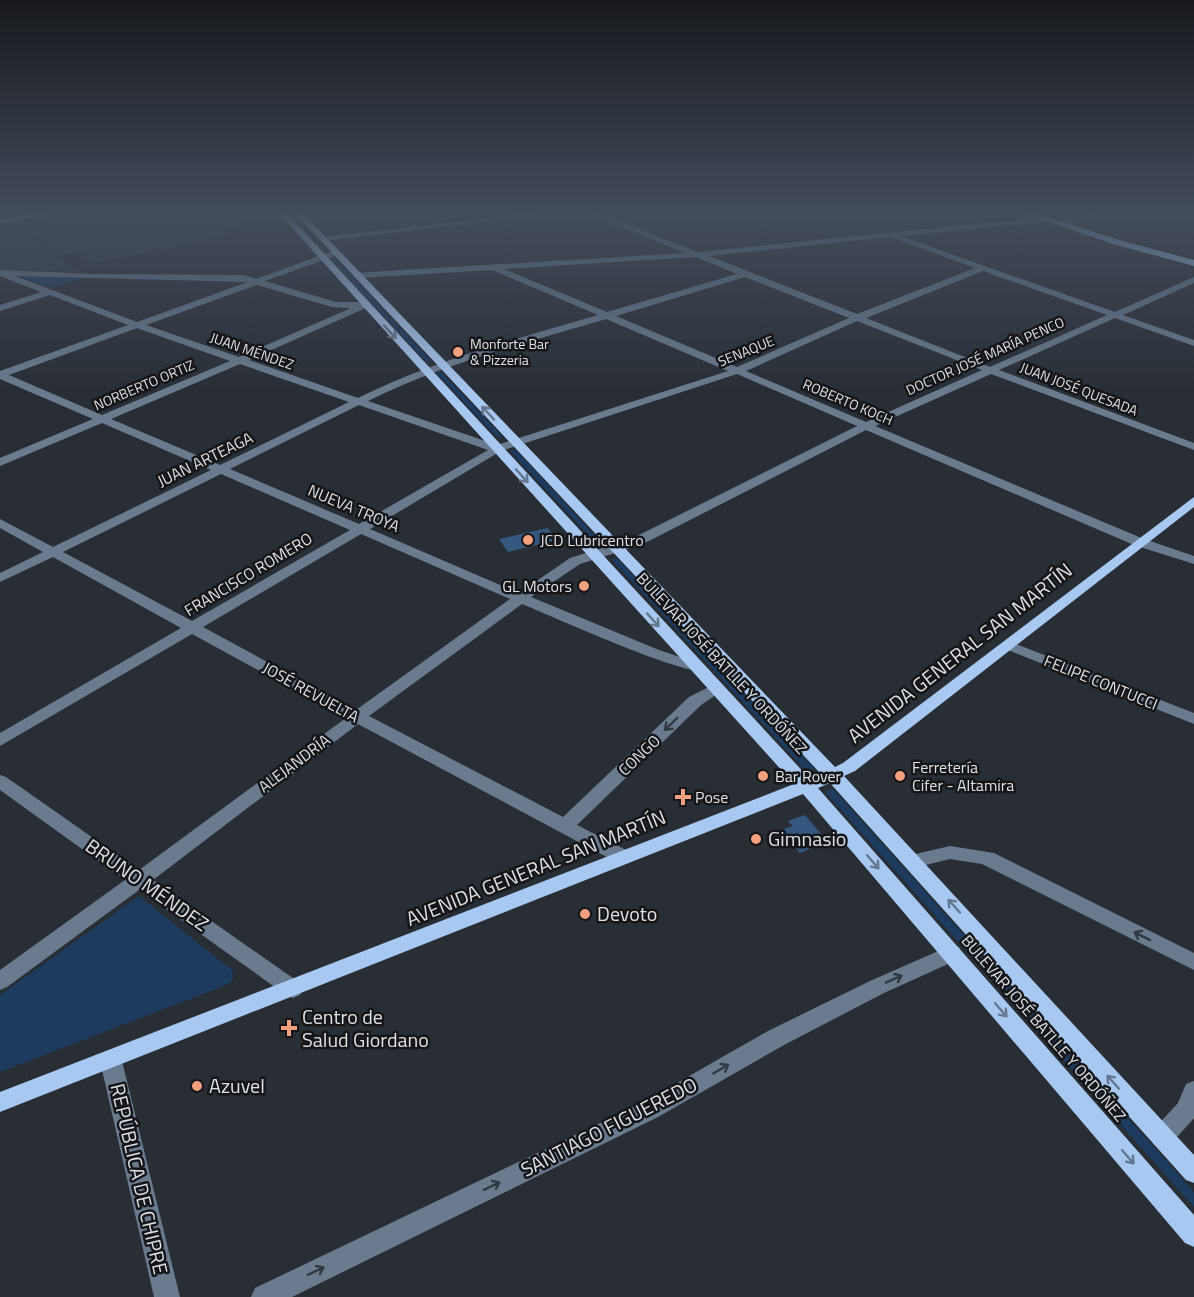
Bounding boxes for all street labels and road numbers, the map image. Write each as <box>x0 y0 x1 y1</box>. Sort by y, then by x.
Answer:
street label: DOCTOR JOSÉ MARÍA PENCO <box>902 311 1067 400</box>
street label: JUAN MÉNDEZ <box>208 326 297 375</box>
street label: SENAQUE <box>715 330 777 371</box>
street label: NORBERTO ORTIZ <box>90 354 197 415</box>
street label: JUAN JOSÉ QUESADA <box>1017 356 1142 421</box>
street label: ROBERTO KOCH <box>800 373 897 430</box>
street label: JUAN ARTEAGA <box>153 425 257 493</box>
street label: NUEVA TROYA <box>304 478 404 538</box>
street label: FRANCISCO ROMERO <box>179 526 317 622</box>
street label: AVENIDA GENERAL SAN MARTÍN <box>841 555 1079 750</box>
street label: BULEVAR JOSÉ BATLLE Y ORDÓÑEZ <box>631 567 813 759</box>
street label: FELIPE CONTUCCI <box>1041 648 1161 716</box>
street label: JOSÉ REVUELTA <box>258 656 364 729</box>
street label: ALEJANDRÍA <box>253 728 335 798</box>
street label: CONGO <box>613 729 665 781</box>
street label: AVENIDA GENERAL SAN MARTÍN <box>401 801 670 934</box>
street label: BRUNO MÉNDEZ <box>79 830 215 939</box>
street label: BULEVAR JOSÉ BATLLE Y ORDÓÑEZ <box>956 929 1132 1127</box>
street label: SANTIAGO FIGUEREDO <box>515 1069 702 1184</box>
street label: REPÚBLICA DE CHIPRE <box>102 1080 177 1277</box>

